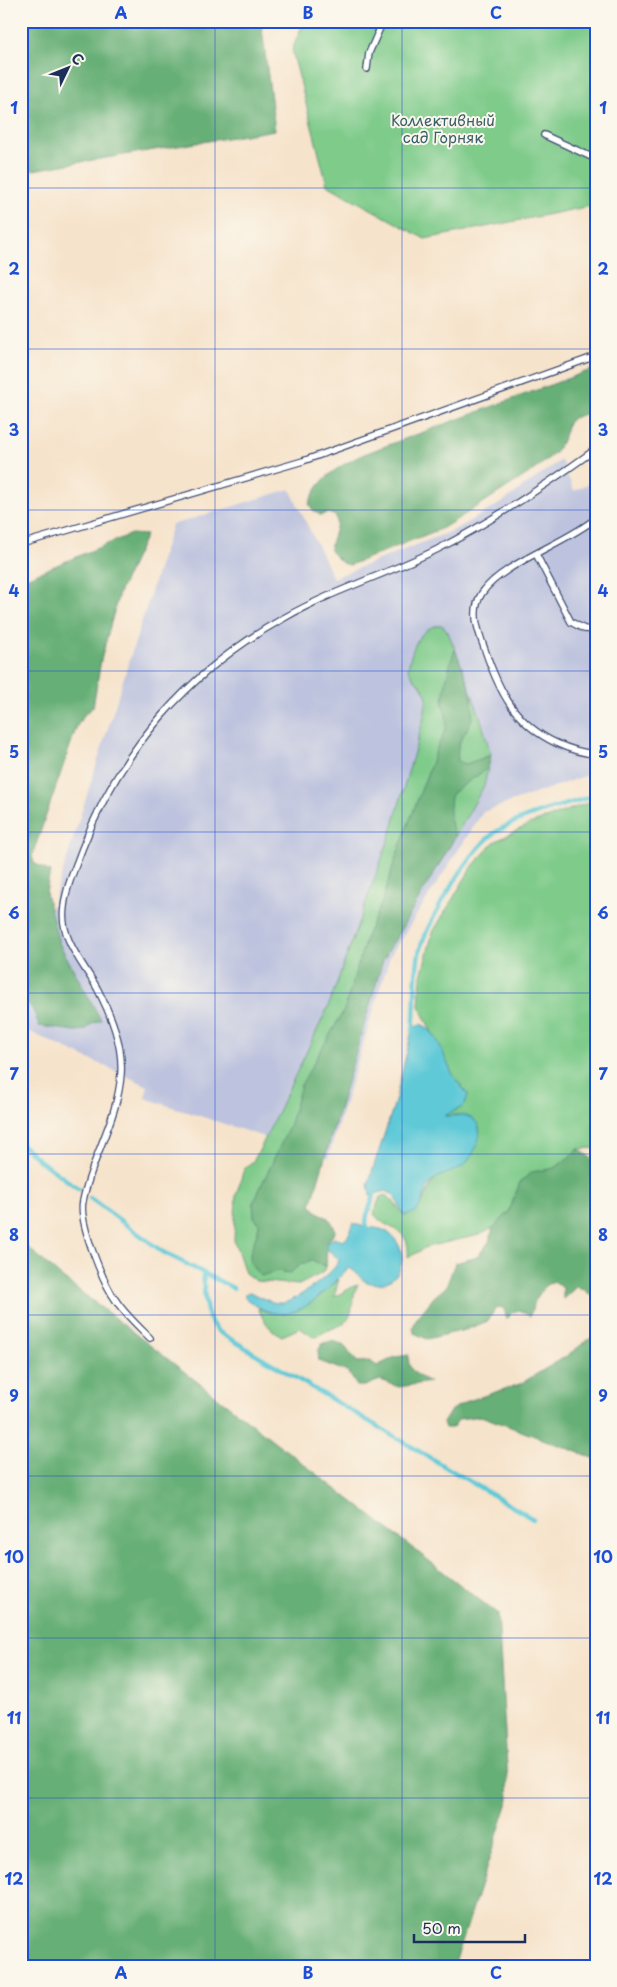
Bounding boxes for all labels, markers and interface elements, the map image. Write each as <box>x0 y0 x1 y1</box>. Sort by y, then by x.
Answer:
text: A <box>115 0 128 24</box>
text: B <box>303 0 314 24</box>
text: C <box>490 0 502 24</box>
north arrow <box>42 42 92 92</box>
text: С <box>67 48 89 70</box>
text: 1 <box>10 95 18 119</box>
text: 1 <box>599 95 607 119</box>
park label: Коллективный сад Горняк <box>391 108 495 148</box>
text: 2 <box>8 256 20 280</box>
text: 2 <box>597 256 609 280</box>
text: 3 <box>9 417 19 441</box>
text: 3 <box>598 417 608 441</box>
text: 4 <box>9 578 20 602</box>
text: 4 <box>598 578 609 602</box>
text: 5 <box>9 739 19 763</box>
text: 5 <box>598 739 608 763</box>
text: 6 <box>8 900 20 924</box>
text: 6 <box>597 900 609 924</box>
text: 7 <box>9 1061 19 1085</box>
text: 7 <box>598 1061 608 1085</box>
text: 8 <box>9 1222 19 1246</box>
text: 8 <box>598 1222 608 1246</box>
text: 9 <box>9 1383 19 1407</box>
text: 9 <box>598 1383 608 1407</box>
text: 10 <box>4 1544 24 1568</box>
text: 10 <box>593 1544 613 1568</box>
text: 11 <box>7 1705 21 1729</box>
text: 11 <box>596 1705 610 1729</box>
text: 12 <box>5 1866 23 1890</box>
text: 12 <box>594 1866 612 1890</box>
scale bar <box>414 1912 526 1944</box>
text: 50 m <box>422 1916 461 1939</box>
text: A <box>115 1960 128 1984</box>
text: B <box>303 1960 314 1984</box>
text: C <box>490 1960 502 1984</box>

